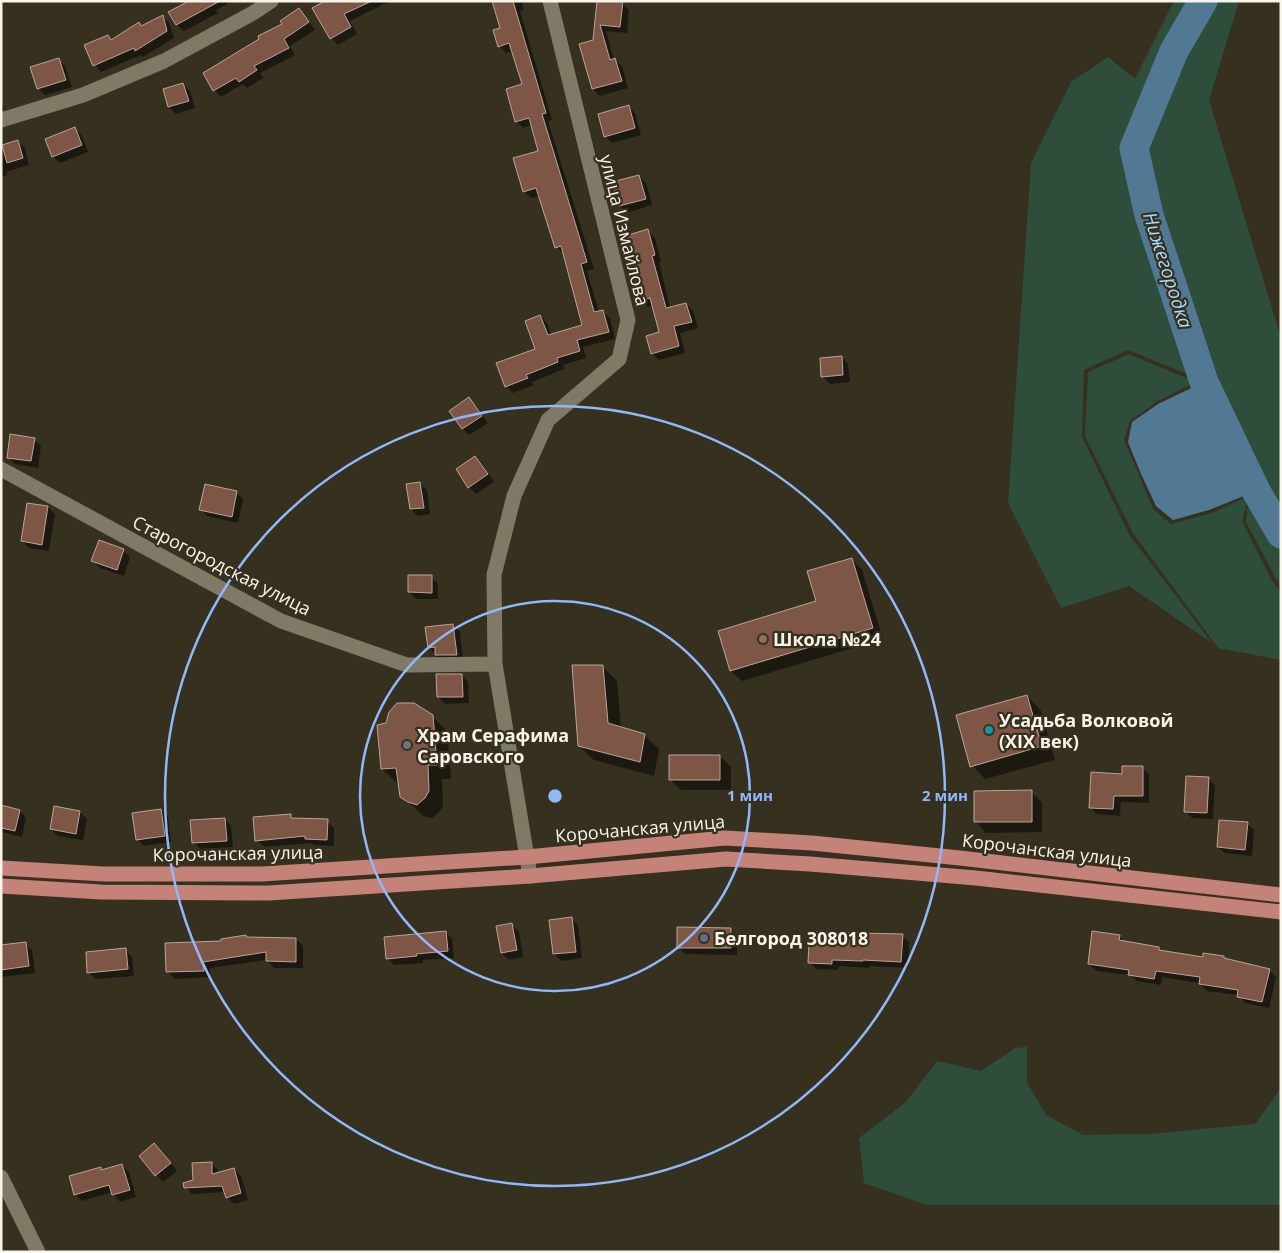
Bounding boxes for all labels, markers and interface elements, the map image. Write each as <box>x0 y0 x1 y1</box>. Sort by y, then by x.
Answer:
street label: улица Измайлова <box>595 152 655 308</box>
water label: Нижегородка <box>1137 209 1199 332</box>
street label: Старогородская улица <box>129 510 315 620</box>
place label: Школа №24 <box>773 627 881 651</box>
marker: Школа №24 <box>757 633 769 645</box>
place label: Усадьба Волковой (XIX век) <box>999 708 1173 753</box>
place label: Храм Серафима Саровского <box>417 723 569 768</box>
marker: Усадьба Волковой (XIX век) <box>983 724 995 736</box>
marker: Храм Серафима Саровского <box>401 739 413 751</box>
text: 1 мин <box>727 785 773 805</box>
text: 2 мин <box>922 785 968 805</box>
centre of rings <box>546 787 564 805</box>
street label: Корочанская улица <box>554 809 726 847</box>
street label: Корочанская улица <box>961 828 1133 872</box>
street label: Корочанская улица <box>153 840 323 866</box>
place label: Белгород 308018 <box>714 926 868 950</box>
marker: Белгород 308018 <box>698 932 710 944</box>

